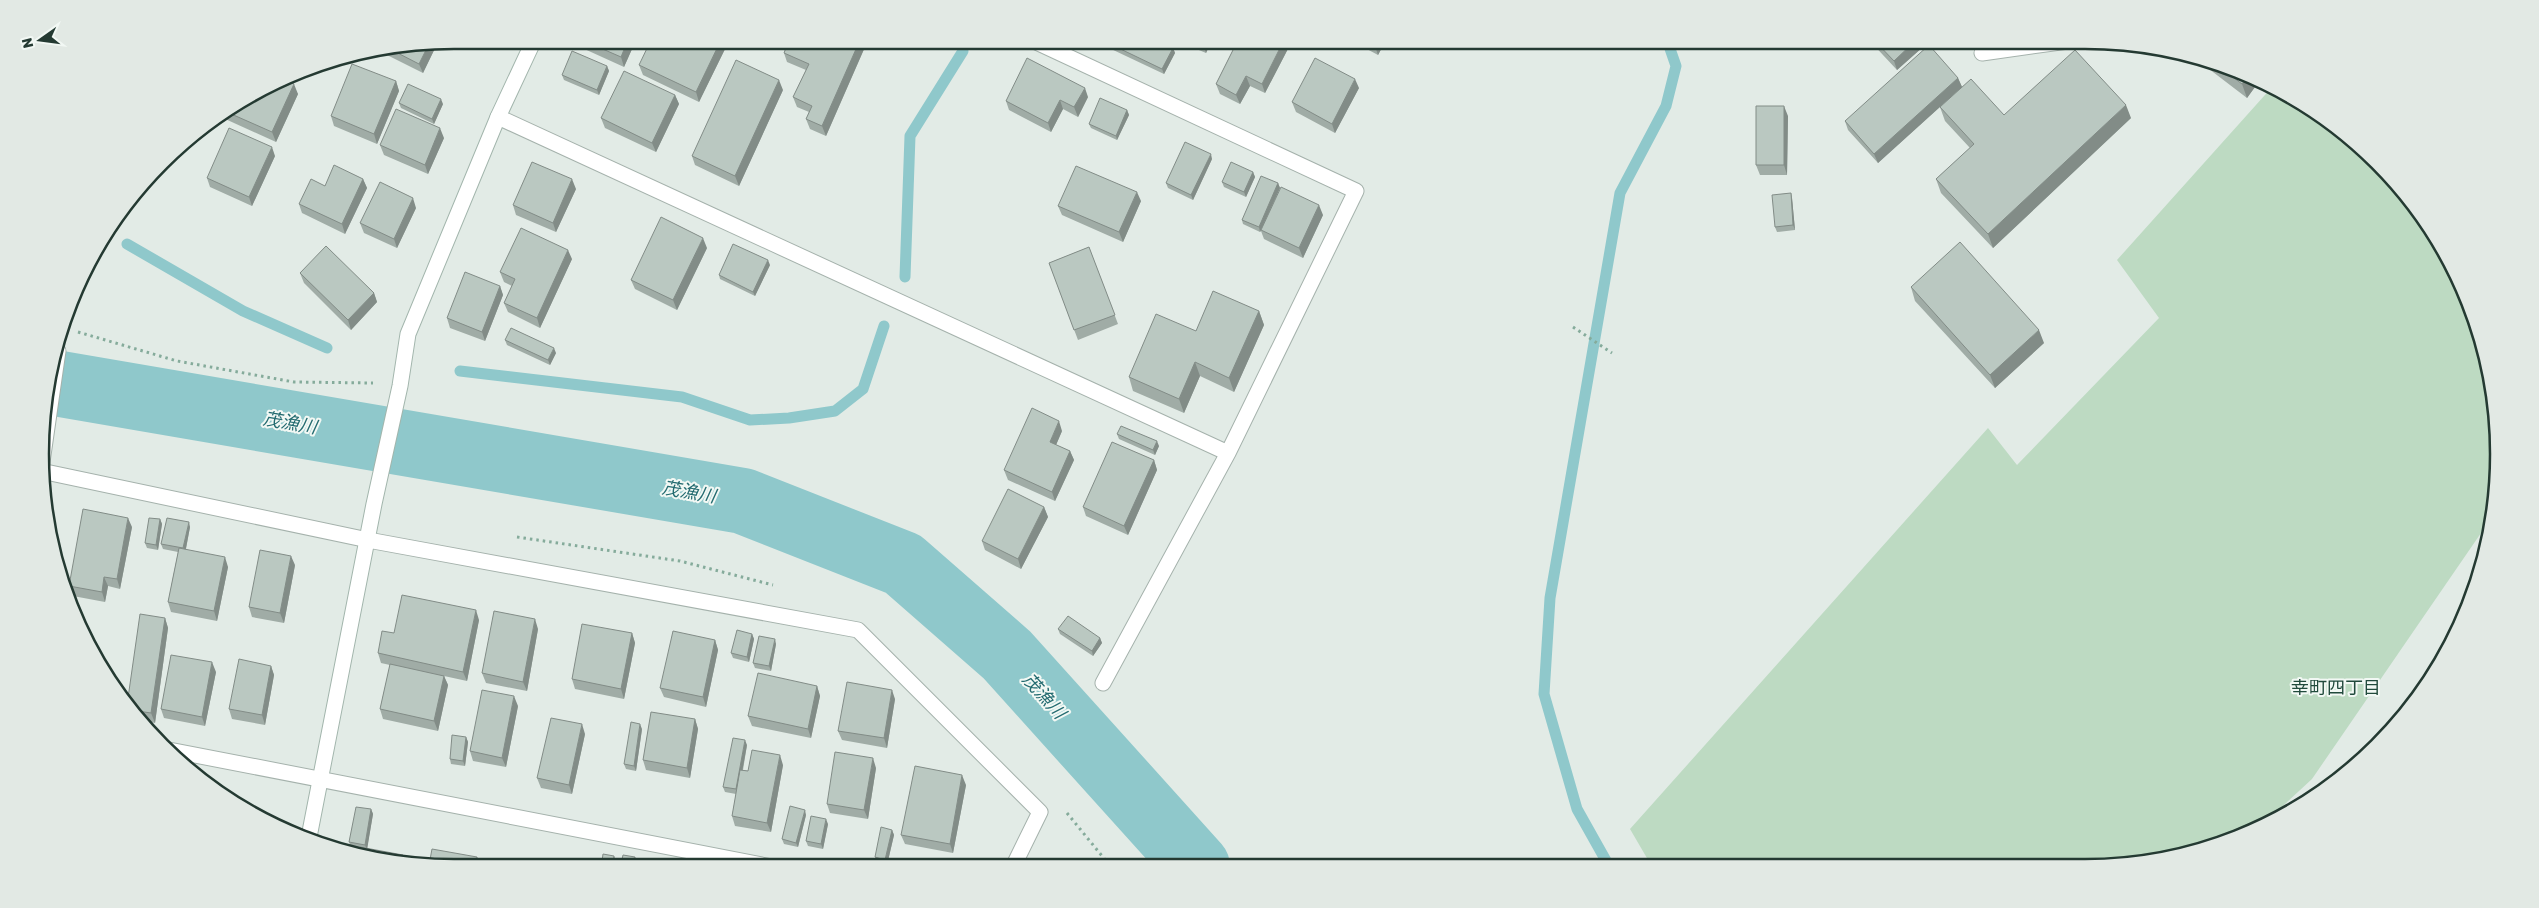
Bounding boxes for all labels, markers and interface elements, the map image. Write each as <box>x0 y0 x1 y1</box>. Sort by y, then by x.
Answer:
north arrow <box>15 15 65 65</box>
text: N <box>18 36 37 50</box>
water label: 茂漁川 <box>262 407 320 439</box>
water label: 茂漁川 <box>661 476 719 508</box>
water label: 茂漁川 <box>1018 669 1072 725</box>
district label: 幸町四丁目 <box>2291 677 2381 699</box>

